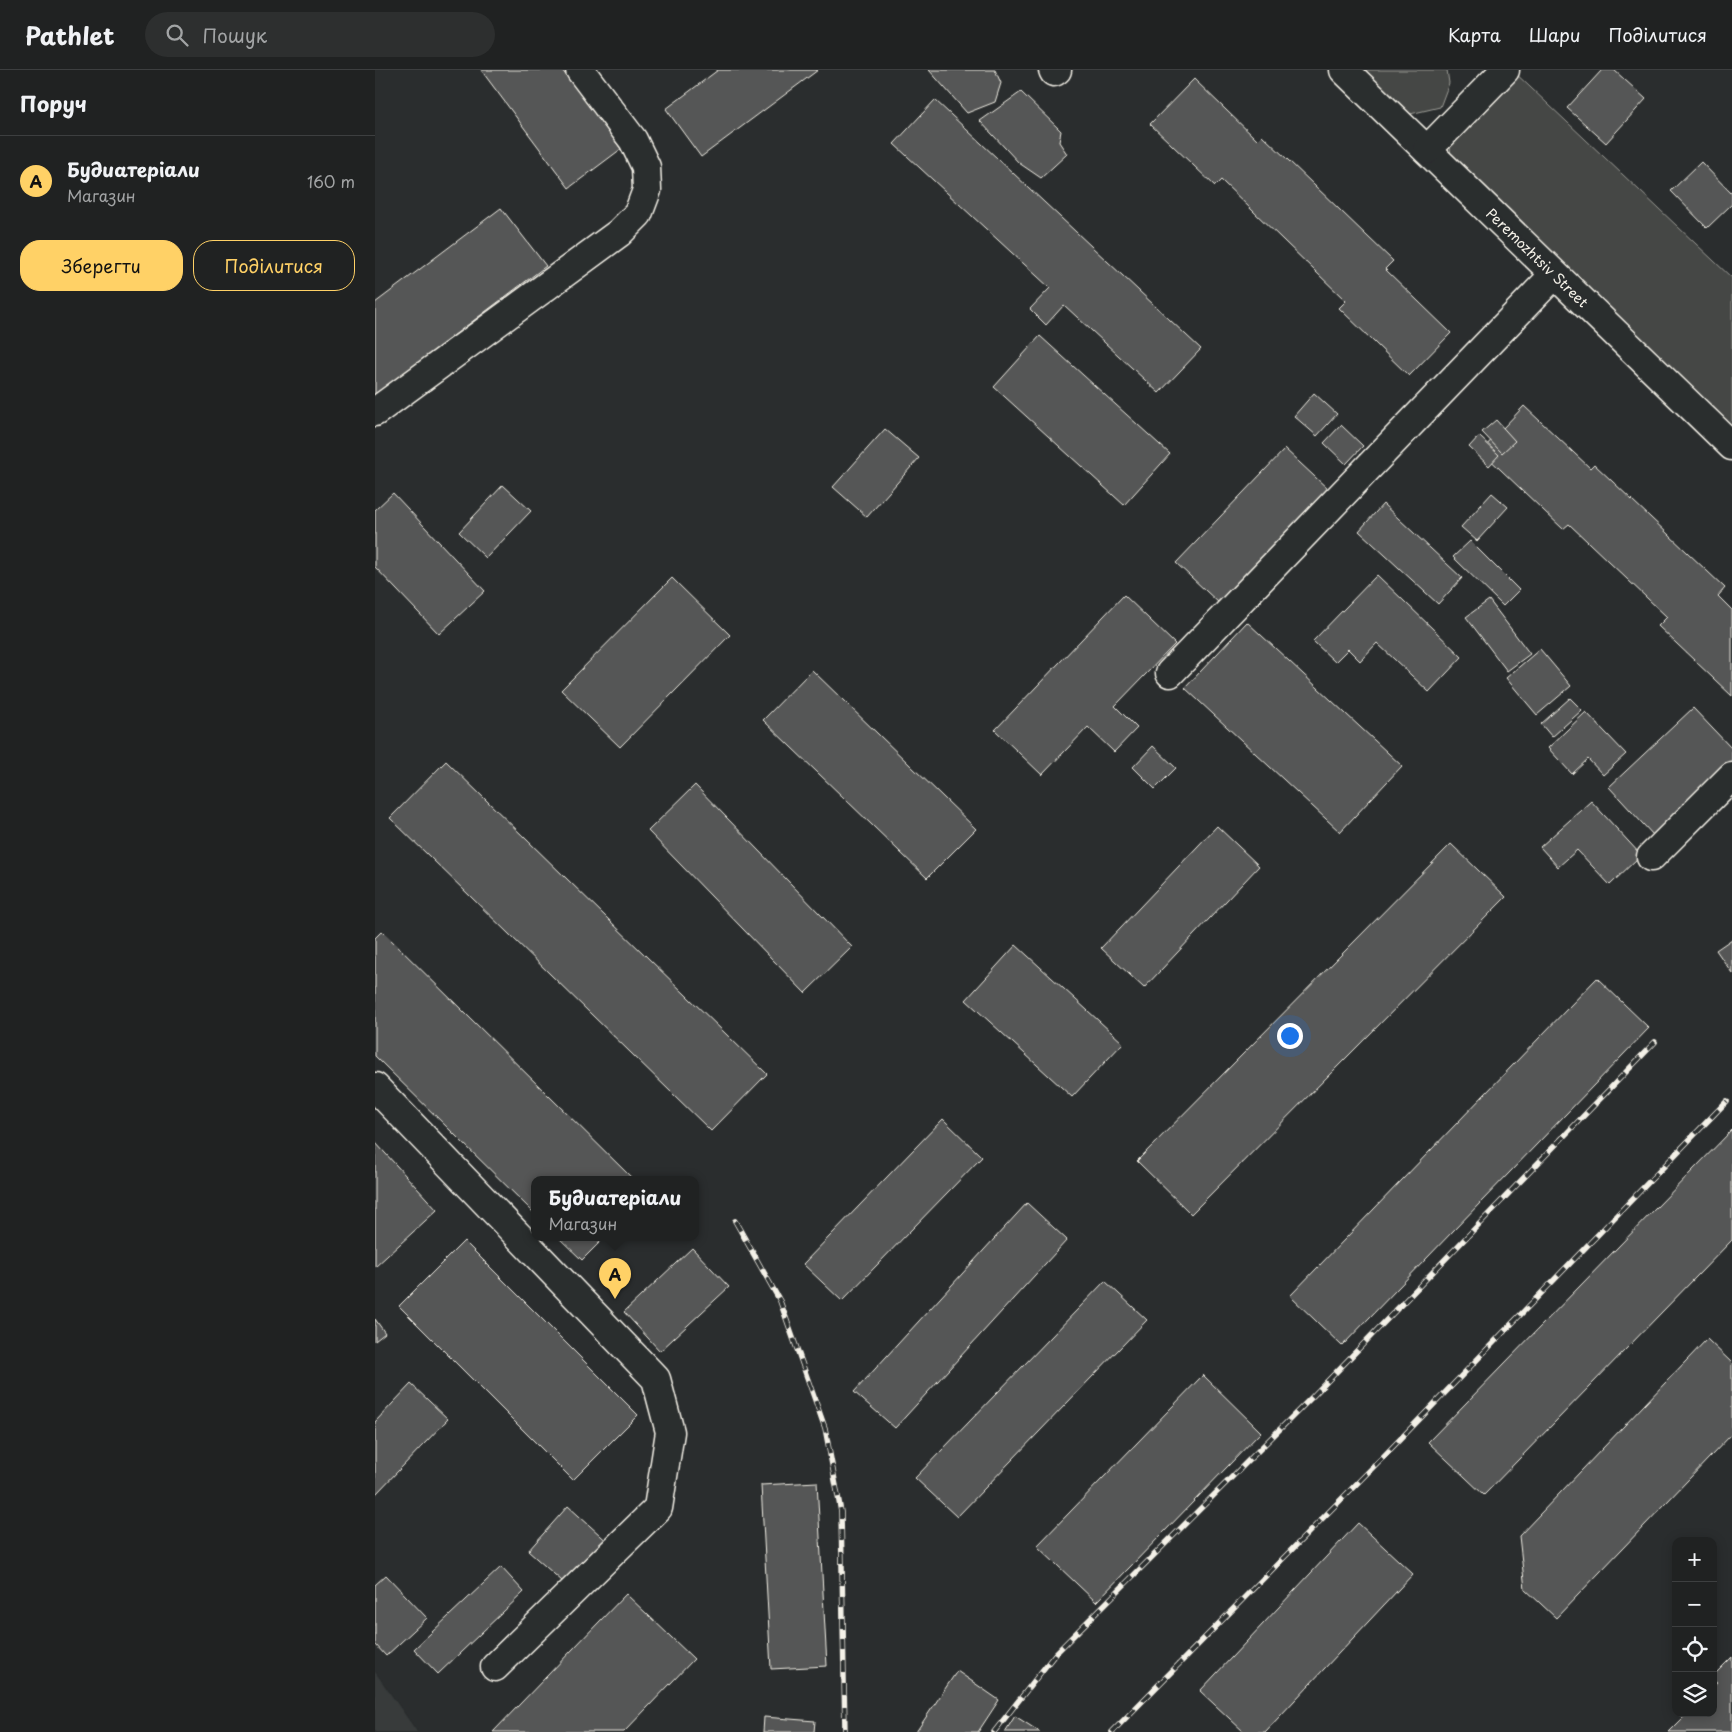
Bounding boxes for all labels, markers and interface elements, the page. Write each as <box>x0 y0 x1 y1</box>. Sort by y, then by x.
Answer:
search box <box>145 12 495 57</box>
text: Pathlet <box>25 17 115 53</box>
icon: search <box>163 21 191 49</box>
text: Пошук <box>203 21 267 49</box>
text: Карта <box>1448 21 1501 48</box>
text: Шари <box>1529 21 1581 48</box>
text: Поділитися <box>1609 21 1707 48</box>
text: Поруч <box>20 87 87 119</box>
text: Будиатеріали <box>67 155 200 183</box>
text: A <box>30 169 42 193</box>
text: 160 m <box>307 169 355 193</box>
text: Магазин <box>67 183 136 207</box>
street label: Peremozhtsiv Street <box>1482 203 1593 312</box>
button: Зберегти <box>20 240 183 291</box>
button: Поділитися <box>193 240 355 291</box>
your location <box>1277 1023 1303 1049</box>
popup <box>531 1176 699 1241</box>
text: Будиатеріали <box>549 1183 681 1211</box>
text: Магазин <box>549 1211 617 1235</box>
pin: A <box>599 1258 631 1299</box>
map controls <box>1672 1537 1717 1717</box>
button: + <box>1672 1537 1717 1582</box>
button: − <box>1672 1582 1717 1627</box>
button: locate <box>1672 1627 1717 1672</box>
button: layers <box>1672 1672 1717 1717</box>

